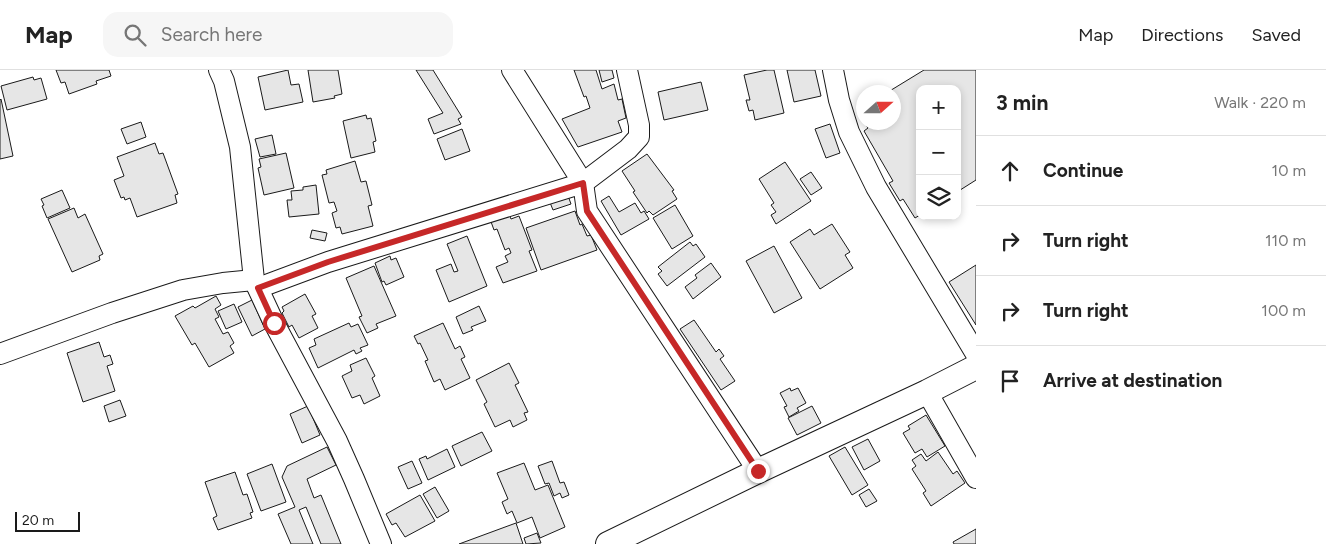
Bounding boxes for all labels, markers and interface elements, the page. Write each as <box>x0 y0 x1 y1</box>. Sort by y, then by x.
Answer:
search box <box>103 12 453 57</box>
text: Map <box>25 20 73 49</box>
icon: search <box>121 21 149 49</box>
text: Search here <box>161 23 262 46</box>
text: Map <box>1078 24 1113 46</box>
text: Directions <box>1141 24 1223 46</box>
text: Saved <box>1251 24 1301 46</box>
north arrow <box>856 85 901 130</box>
map controls <box>916 85 961 220</box>
button: + <box>916 85 961 130</box>
text: 3 min <box>996 90 1048 115</box>
text: Walk · 220 m <box>1214 93 1306 112</box>
button: − <box>916 130 961 175</box>
icon: ahead <box>996 157 1024 185</box>
text: Continue <box>1043 159 1123 182</box>
text: 10 m <box>1272 161 1306 180</box>
button: layers <box>916 175 961 220</box>
icon: right <box>996 227 1024 255</box>
text: Turn right <box>1043 229 1129 252</box>
text: 110 m <box>1265 231 1306 250</box>
icon: right <box>996 297 1024 325</box>
text: Turn right <box>1043 299 1129 322</box>
text: 100 m <box>1261 301 1306 320</box>
route start <box>263 312 286 335</box>
icon: arrive <box>996 367 1024 395</box>
text: Arrive at destination <box>1043 369 1222 392</box>
route end <box>747 460 770 483</box>
scale bar <box>15 509 80 532</box>
text: 20 m <box>22 512 54 529</box>

